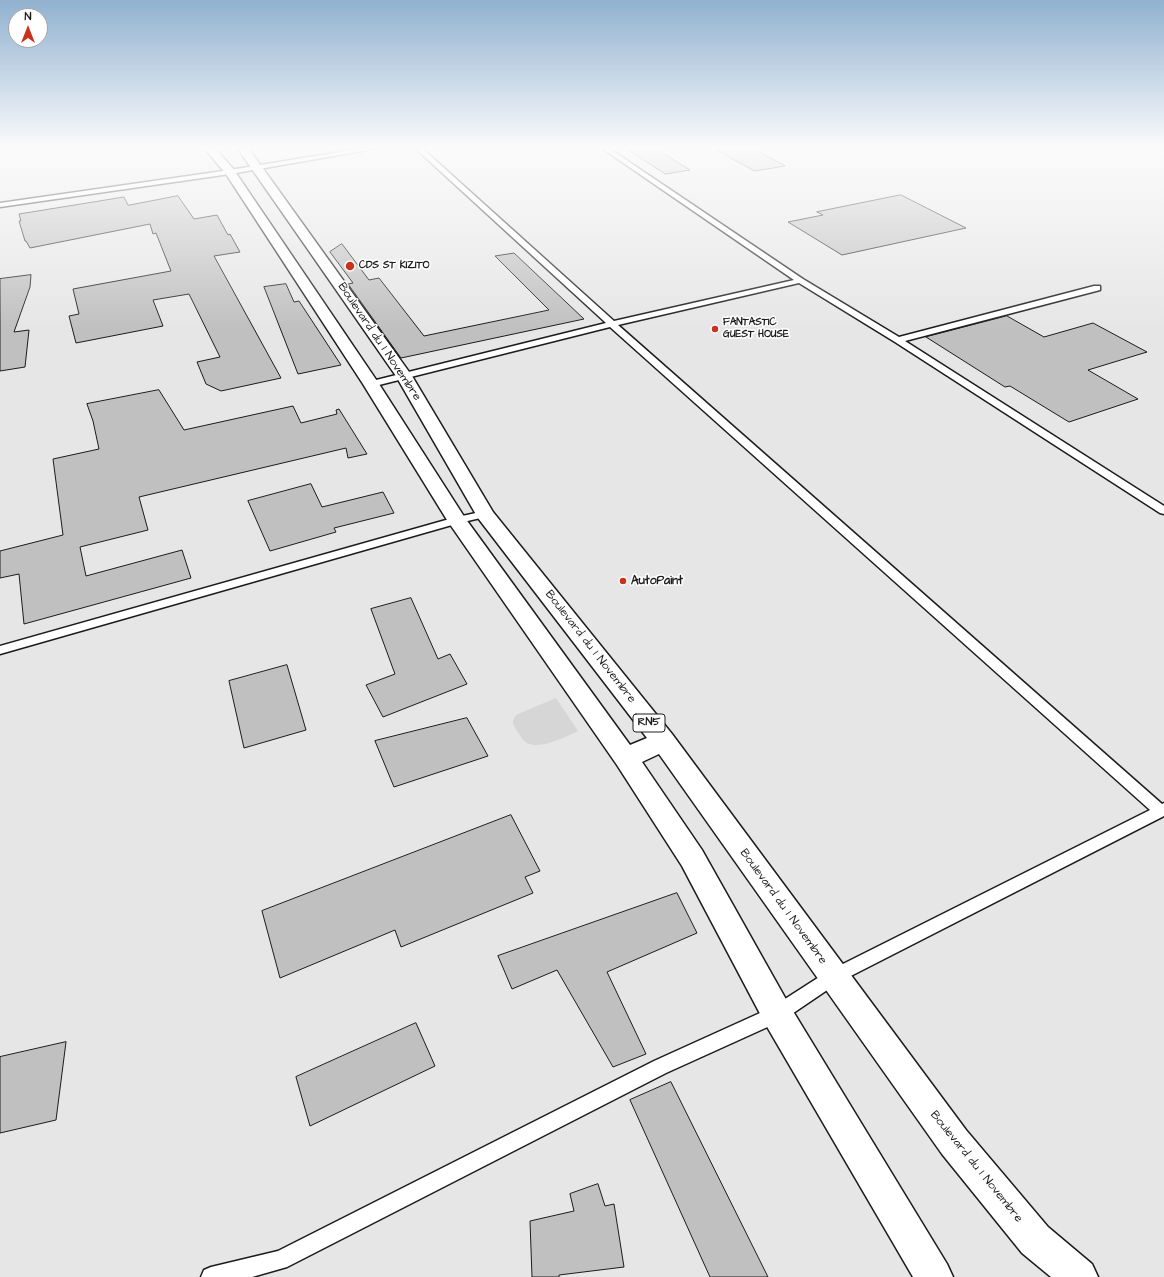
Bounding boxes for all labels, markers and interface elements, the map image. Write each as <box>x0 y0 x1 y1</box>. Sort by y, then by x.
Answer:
north arrow <box>8 8 48 48</box>
text: N <box>25 9 31 24</box>
marker: CDS ST KIZITO <box>344 260 356 272</box>
place label: CDS ST KIZITO <box>359 260 430 272</box>
street label: Boulevard du 1 Novembre <box>334 280 424 404</box>
place label: FANTASTIC GUEST HOUSE <box>723 317 789 340</box>
marker: FANTASTIC GUEST HOUSE <box>710 324 720 334</box>
place label: AutoPaint <box>631 574 683 588</box>
marker: AutoPaint <box>618 576 628 586</box>
street label: Boulevard du 1 Novembre <box>541 588 639 706</box>
road number: RN5 <box>633 714 665 732</box>
street label: Boulevard du 1 Novembre <box>736 846 830 968</box>
street label: Boulevard du 1 Novembre <box>927 1108 1025 1226</box>

